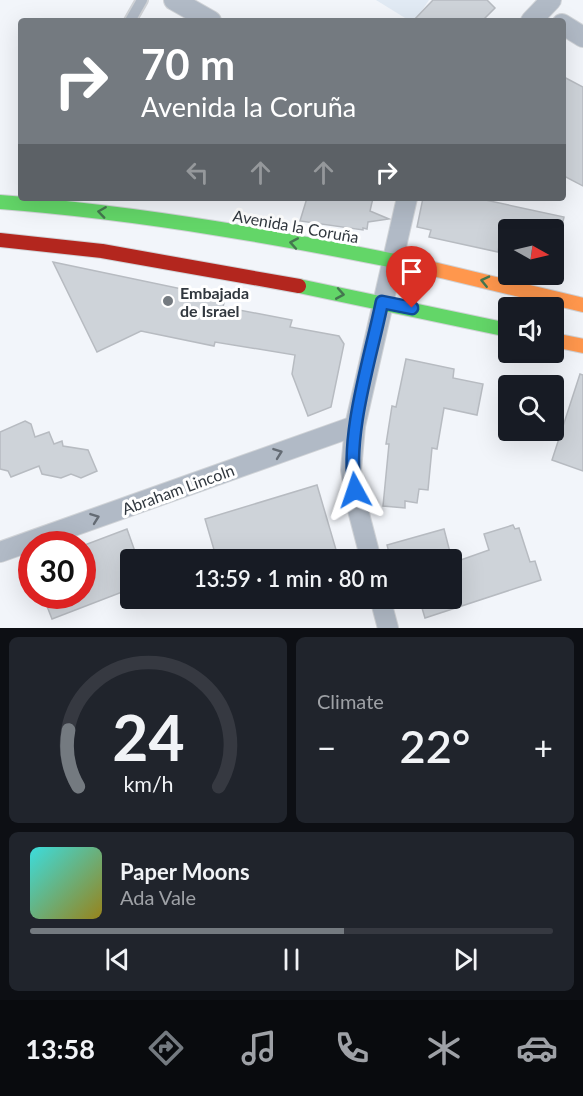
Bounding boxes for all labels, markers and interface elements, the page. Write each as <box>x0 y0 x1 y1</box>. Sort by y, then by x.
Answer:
text: 70 m <box>141 39 235 89</box>
icon: right <box>42 42 120 120</box>
text: Avenida la Coruña <box>141 90 356 123</box>
icon: left <box>181 156 214 189</box>
icon: ahead <box>244 156 277 189</box>
icon: ahead <box>307 156 340 189</box>
icon: right <box>370 156 403 189</box>
street label: Avenida la Coruña <box>232 206 360 246</box>
one-way arrow <box>97 207 106 219</box>
north arrow <box>498 219 564 285</box>
map controls <box>498 219 564 441</box>
one-way arrow <box>290 237 300 250</box>
pin <box>386 246 437 308</box>
icon: arrive <box>395 255 428 288</box>
one-way arrow <box>481 276 491 289</box>
place label: Embajada de Israel <box>180 283 249 320</box>
one-way arrow <box>335 287 345 300</box>
marker: Embajada de Israel <box>161 294 175 308</box>
button: sound <box>498 297 564 363</box>
button: search <box>498 375 564 441</box>
one-way arrow <box>273 447 283 460</box>
position arrow <box>323 458 387 522</box>
street label: Abraham Lincoln <box>119 460 237 518</box>
one-way arrow <box>89 513 100 526</box>
speed limit sign: 30 <box>18 531 96 609</box>
text: 13:59 · 1 min · 80 m <box>194 565 388 592</box>
text: Climate <box>317 689 384 713</box>
text: 24 <box>112 699 184 774</box>
text: 22° <box>400 719 470 773</box>
text: − <box>317 727 336 767</box>
text: + <box>534 727 553 767</box>
text: km/h <box>123 771 173 797</box>
text: Paper Moons <box>120 858 250 885</box>
text: Ada Vale <box>120 885 196 909</box>
icon: previous <box>101 943 134 976</box>
icon: pause <box>275 943 308 976</box>
icon: next <box>449 943 482 976</box>
icon: directions <box>145 1027 187 1069</box>
icon: music <box>238 1027 280 1069</box>
icon: phone <box>331 1027 373 1069</box>
icon: climate <box>423 1027 465 1069</box>
icon: car <box>516 1027 558 1069</box>
text: 13:58 <box>25 1032 95 1065</box>

